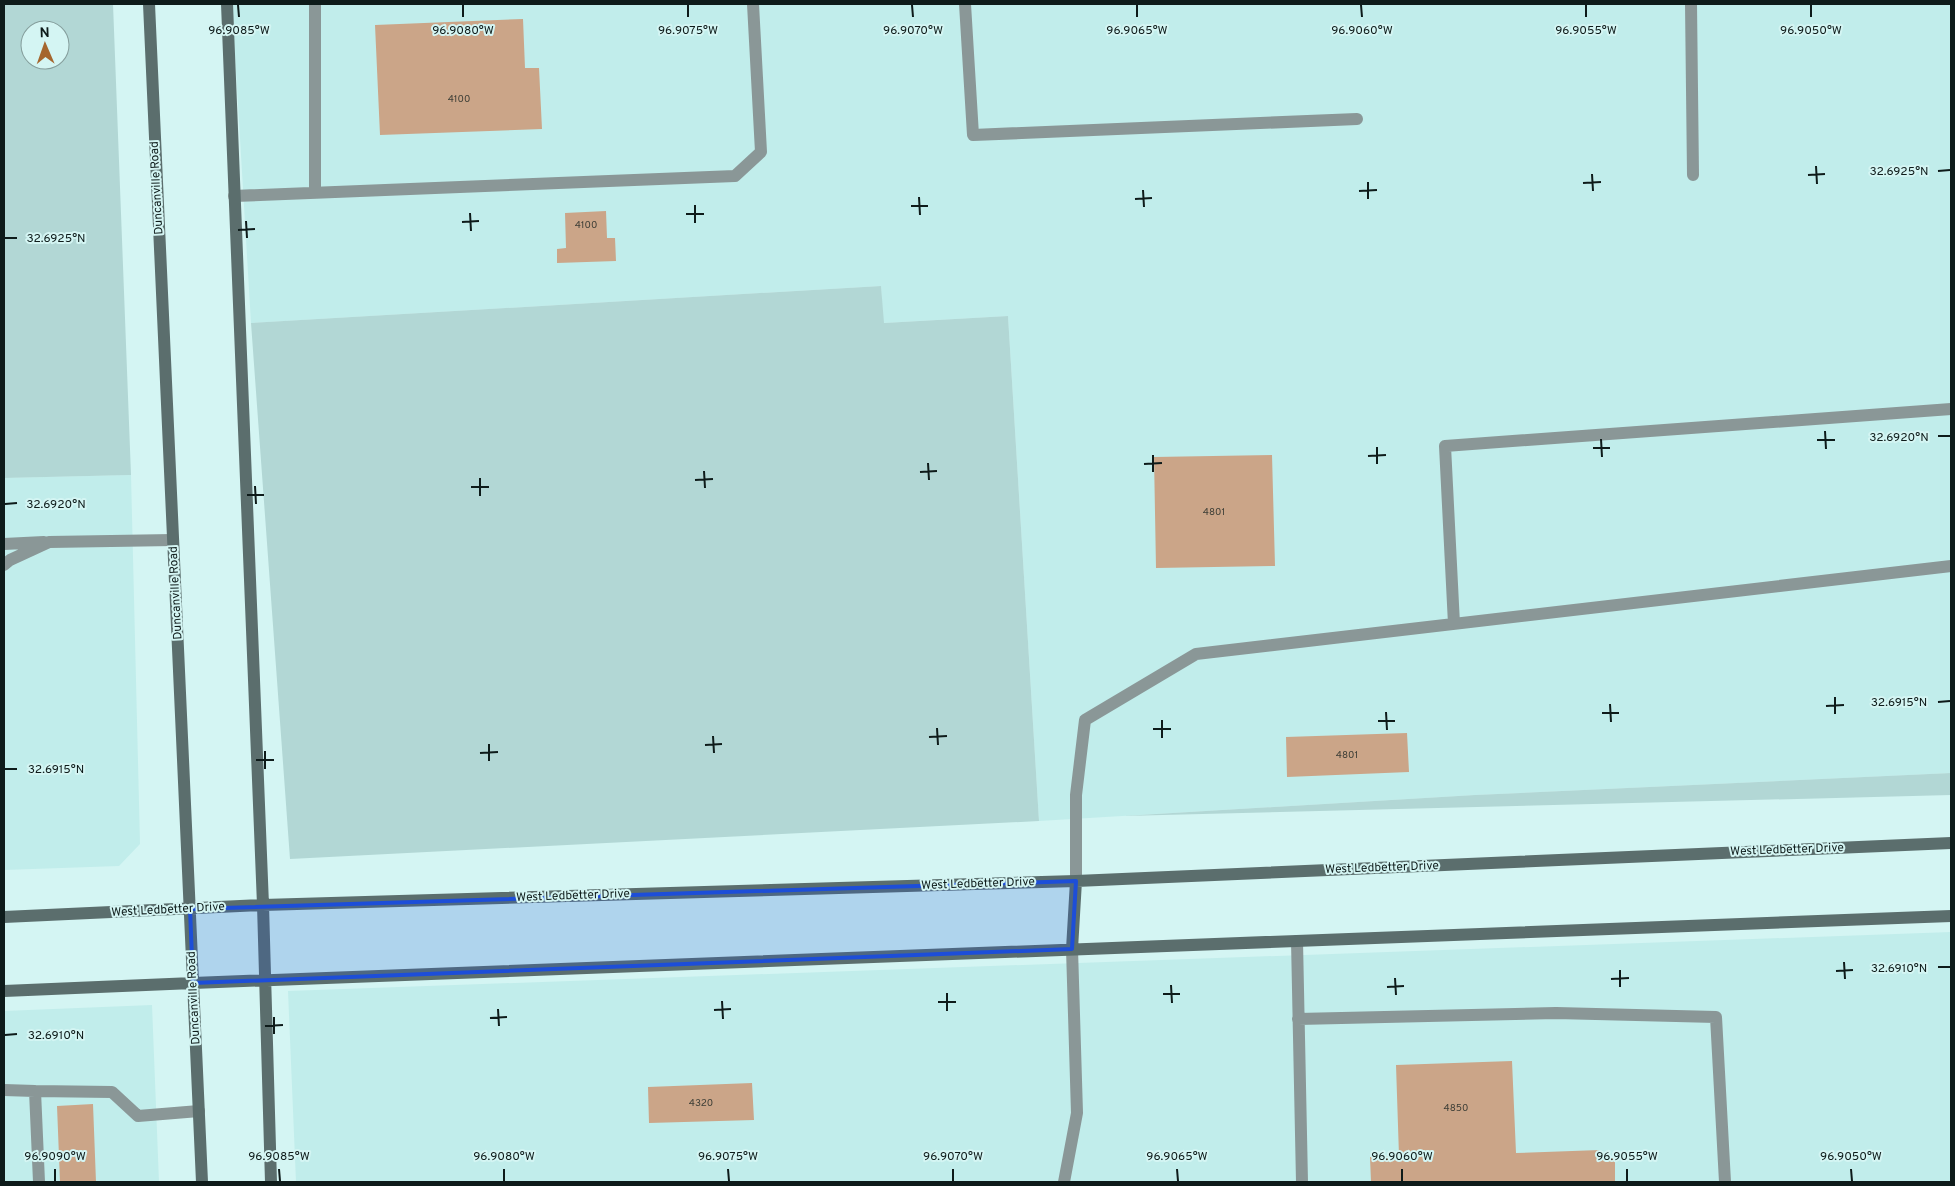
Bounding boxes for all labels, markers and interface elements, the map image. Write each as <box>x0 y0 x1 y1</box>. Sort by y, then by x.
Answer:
north arrow <box>20 20 70 70</box>
text: 96.9085°W <box>208 23 270 39</box>
text: 96.9080°W <box>432 23 494 39</box>
text: 96.9075°W <box>658 23 718 39</box>
text: 96.9070°W <box>883 23 943 39</box>
text: 96.9065°W <box>1106 23 1168 39</box>
text: 96.9060°W <box>1331 23 1393 39</box>
text: 96.9055°W <box>1555 23 1617 39</box>
text: 96.9050°W <box>1780 23 1842 39</box>
text: N <box>39 25 50 42</box>
house number: 4100 <box>448 93 470 106</box>
street label: Duncanville Road <box>147 141 167 235</box>
text: 32.6925°N <box>1869 164 1929 180</box>
house number: 4100 <box>575 219 597 232</box>
text: 32.6925°N <box>26 231 86 247</box>
text: 32.6920°N <box>1869 430 1929 446</box>
text: 32.6920°N <box>26 497 86 513</box>
house number: 4801 <box>1203 506 1225 519</box>
street label: Duncanville Road <box>166 546 186 640</box>
text: 32.6915°N <box>1871 695 1927 711</box>
house number: 4801 <box>1336 749 1358 762</box>
text: 32.6915°N <box>28 762 84 778</box>
street label: West Ledbetter Drive <box>1730 840 1844 860</box>
street label: West Ledbetter Drive <box>1325 858 1439 878</box>
street label: West Ledbetter Drive <box>921 874 1035 894</box>
street label: West Ledbetter Drive <box>516 886 630 906</box>
street label: West Ledbetter Drive <box>111 899 225 921</box>
street label: Duncanville Road <box>184 951 204 1045</box>
text: 32.6910°N <box>1871 961 1927 977</box>
text: 32.6910°N <box>28 1028 84 1044</box>
house number: 4320 <box>689 1097 713 1110</box>
house number: 4850 <box>1444 1102 1468 1115</box>
text: 96.9090°W <box>24 1149 86 1165</box>
text: 96.9085°W <box>248 1149 310 1165</box>
text: 96.9080°W <box>473 1149 535 1165</box>
text: 96.9075°W <box>698 1149 758 1165</box>
text: 96.9070°W <box>923 1149 983 1165</box>
text: 96.9065°W <box>1146 1149 1208 1165</box>
text: 96.9060°W <box>1371 1149 1433 1165</box>
text: 96.9055°W <box>1596 1149 1658 1165</box>
text: 96.9050°W <box>1820 1149 1882 1165</box>

